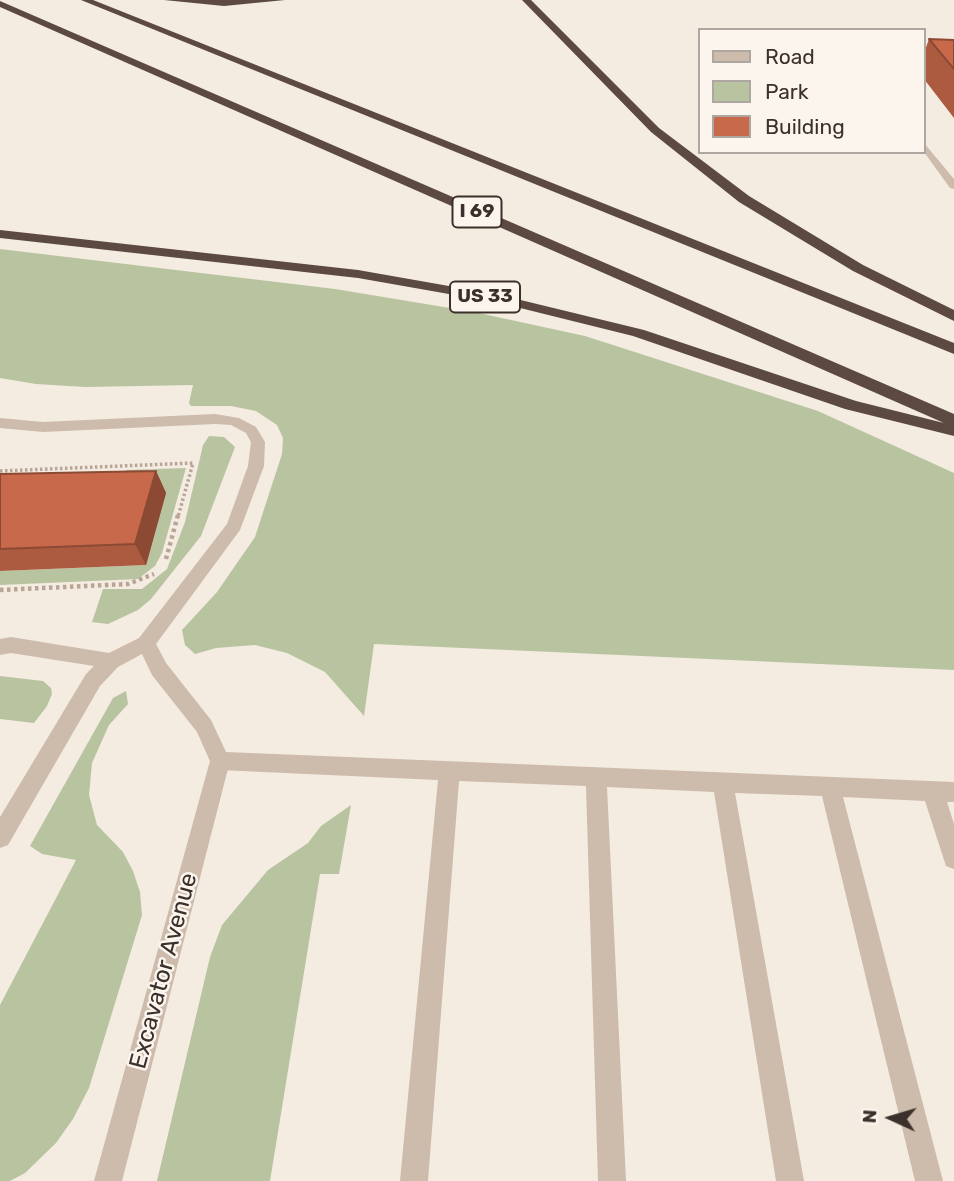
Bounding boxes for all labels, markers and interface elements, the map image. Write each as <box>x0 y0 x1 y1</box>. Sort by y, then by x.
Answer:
legend <box>698 28 926 154</box>
text: Road <box>765 44 815 69</box>
text: Park <box>765 79 809 104</box>
text: Building <box>765 114 845 139</box>
road number: I 69 <box>452 196 502 228</box>
road number: US 33 <box>450 282 520 312</box>
street label: Excavator Avenue <box>124 870 204 1072</box>
north arrow <box>856 1083 926 1153</box>
text: N <box>858 1109 882 1124</box>

